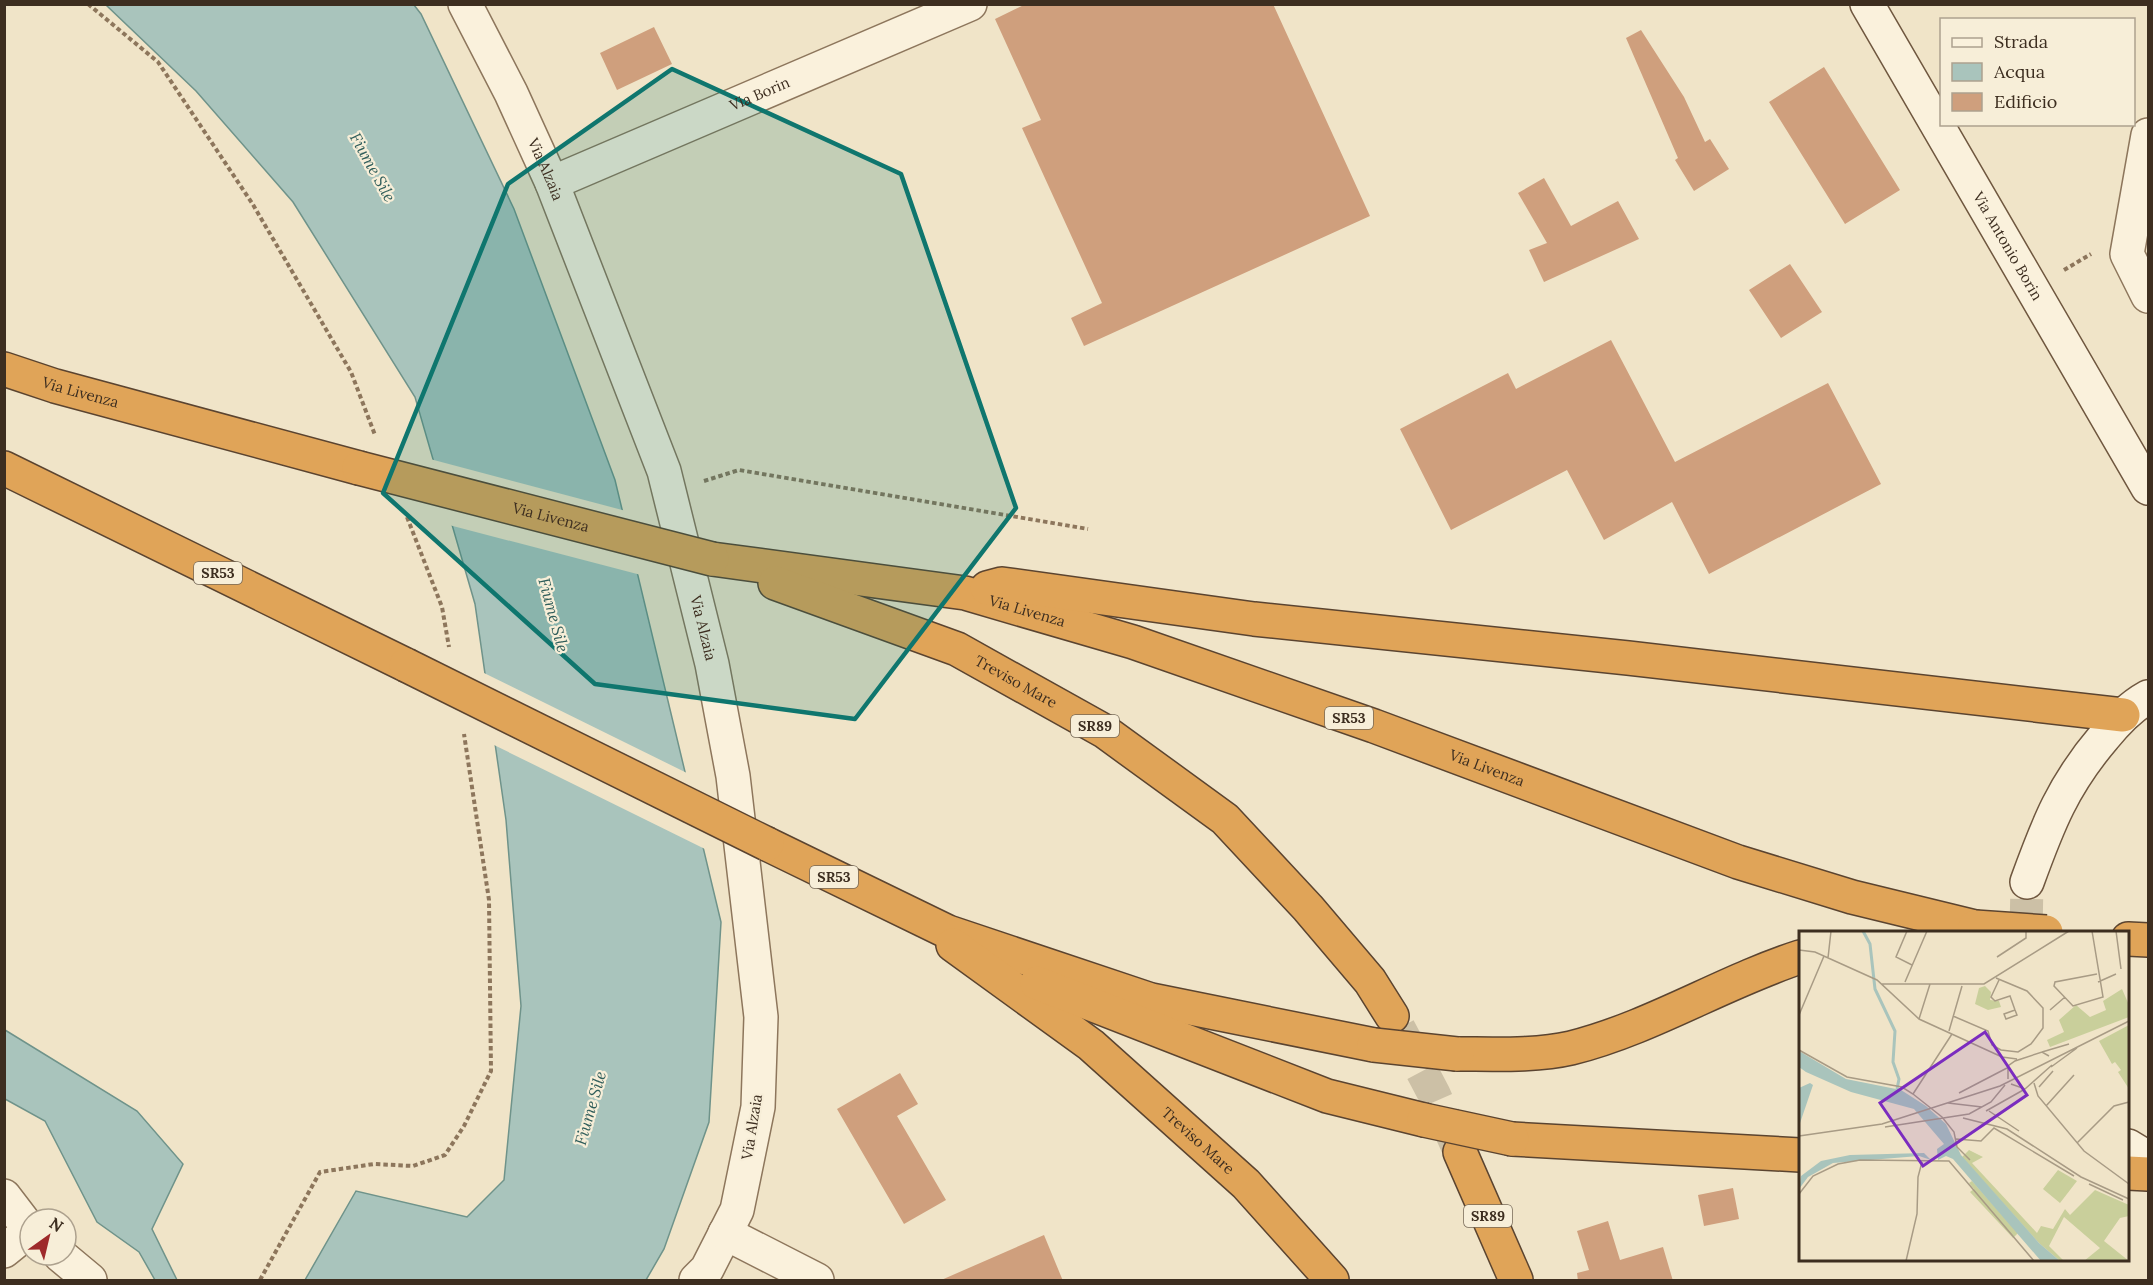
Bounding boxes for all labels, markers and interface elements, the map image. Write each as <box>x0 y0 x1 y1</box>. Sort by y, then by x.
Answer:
legend <box>1940 18 2135 126</box>
text: Strada <box>1994 30 2048 53</box>
text: Acqua <box>1993 60 2045 83</box>
street label: Via Borin <box>726 72 792 115</box>
text: Edificio <box>1994 90 2057 113</box>
water label: Fiume Sile <box>346 129 400 205</box>
street label: Via Alzaia <box>523 134 568 203</box>
street label: Via Antonio Borin <box>1969 187 2047 304</box>
street label: Via Livenza <box>39 372 121 412</box>
street label: Via Livenza <box>509 498 592 536</box>
road number: SR53 <box>194 562 242 584</box>
water label: Fiume Sile <box>534 576 574 655</box>
street label: Via Livenza <box>986 590 1068 631</box>
street label: Via Alzaia <box>686 593 721 663</box>
street label: Treviso Mare <box>972 651 1061 712</box>
road number: SR53 <box>1325 707 1373 729</box>
road number: SR89 <box>1071 715 1119 737</box>
street label: Via Livenza <box>1446 745 1527 790</box>
road number: SR53 <box>810 866 858 888</box>
inset map <box>1799 931 2129 1261</box>
water label: Fiume Sile <box>570 1068 610 1147</box>
street label: Via Alzaia <box>737 1092 766 1162</box>
street label: Treviso Mare <box>1158 1103 1239 1178</box>
road number: SR89 <box>1464 1205 1512 1227</box>
north arrow <box>18 1207 78 1267</box>
text: N <box>46 1213 67 1236</box>

